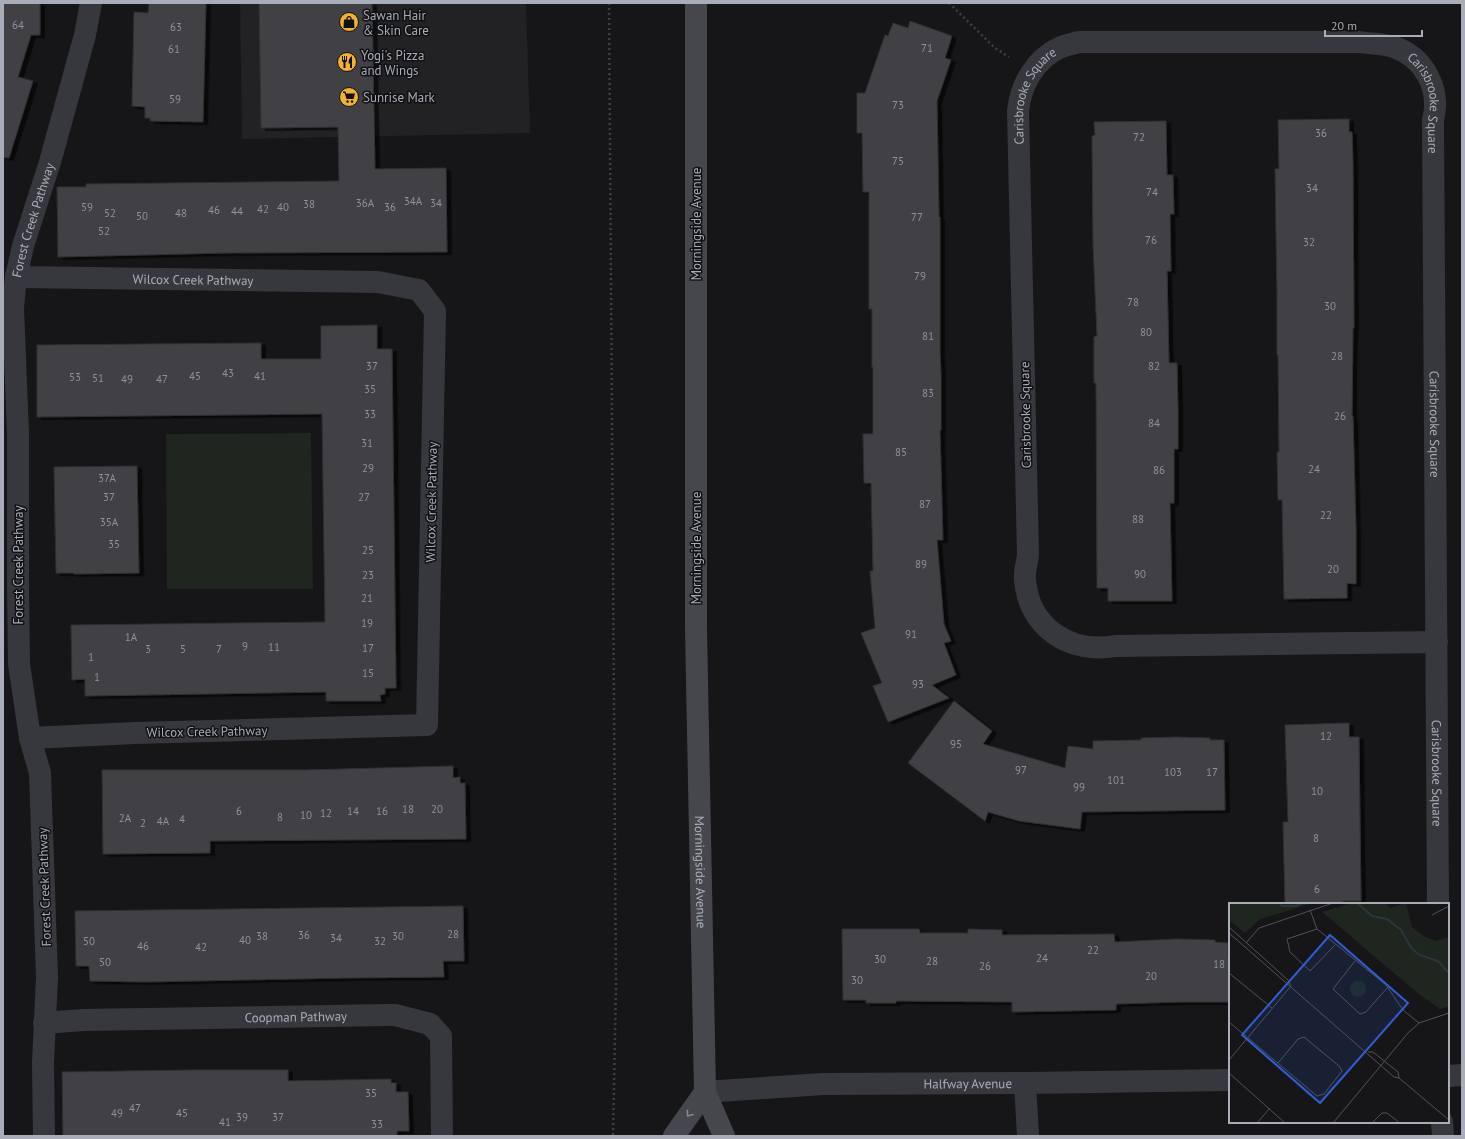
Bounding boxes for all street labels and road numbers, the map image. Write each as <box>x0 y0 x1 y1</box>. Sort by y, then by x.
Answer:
street label: Carisbrooke Square <box>1010 44 1059 145</box>
street label: Carisbrooke Square <box>1404 49 1443 154</box>
street label: Forest Creek Pathway <box>8 161 58 279</box>
street label: Morningside Avenue <box>688 168 705 280</box>
street label: Wilcox Creek Pathway <box>132 271 254 289</box>
street label: Carisbrooke Square <box>1016 361 1035 469</box>
street label: Carisbrooke Square <box>1426 371 1443 478</box>
street label: Wilcox Creek Pathway <box>422 441 441 563</box>
street label: Morningside Avenue <box>688 492 705 604</box>
street label: Forest Creek Pathway <box>10 506 27 624</box>
street label: Carisbrooke Square <box>1428 720 1446 827</box>
street label: Wilcox Creek Pathway <box>146 722 268 741</box>
street label: Morningside Avenue <box>691 815 710 928</box>
street label: Forest Creek Pathway <box>34 827 55 947</box>
street label: Coopman Pathway <box>244 1008 347 1026</box>
street label: Halfway Avenue <box>923 1075 1012 1093</box>

